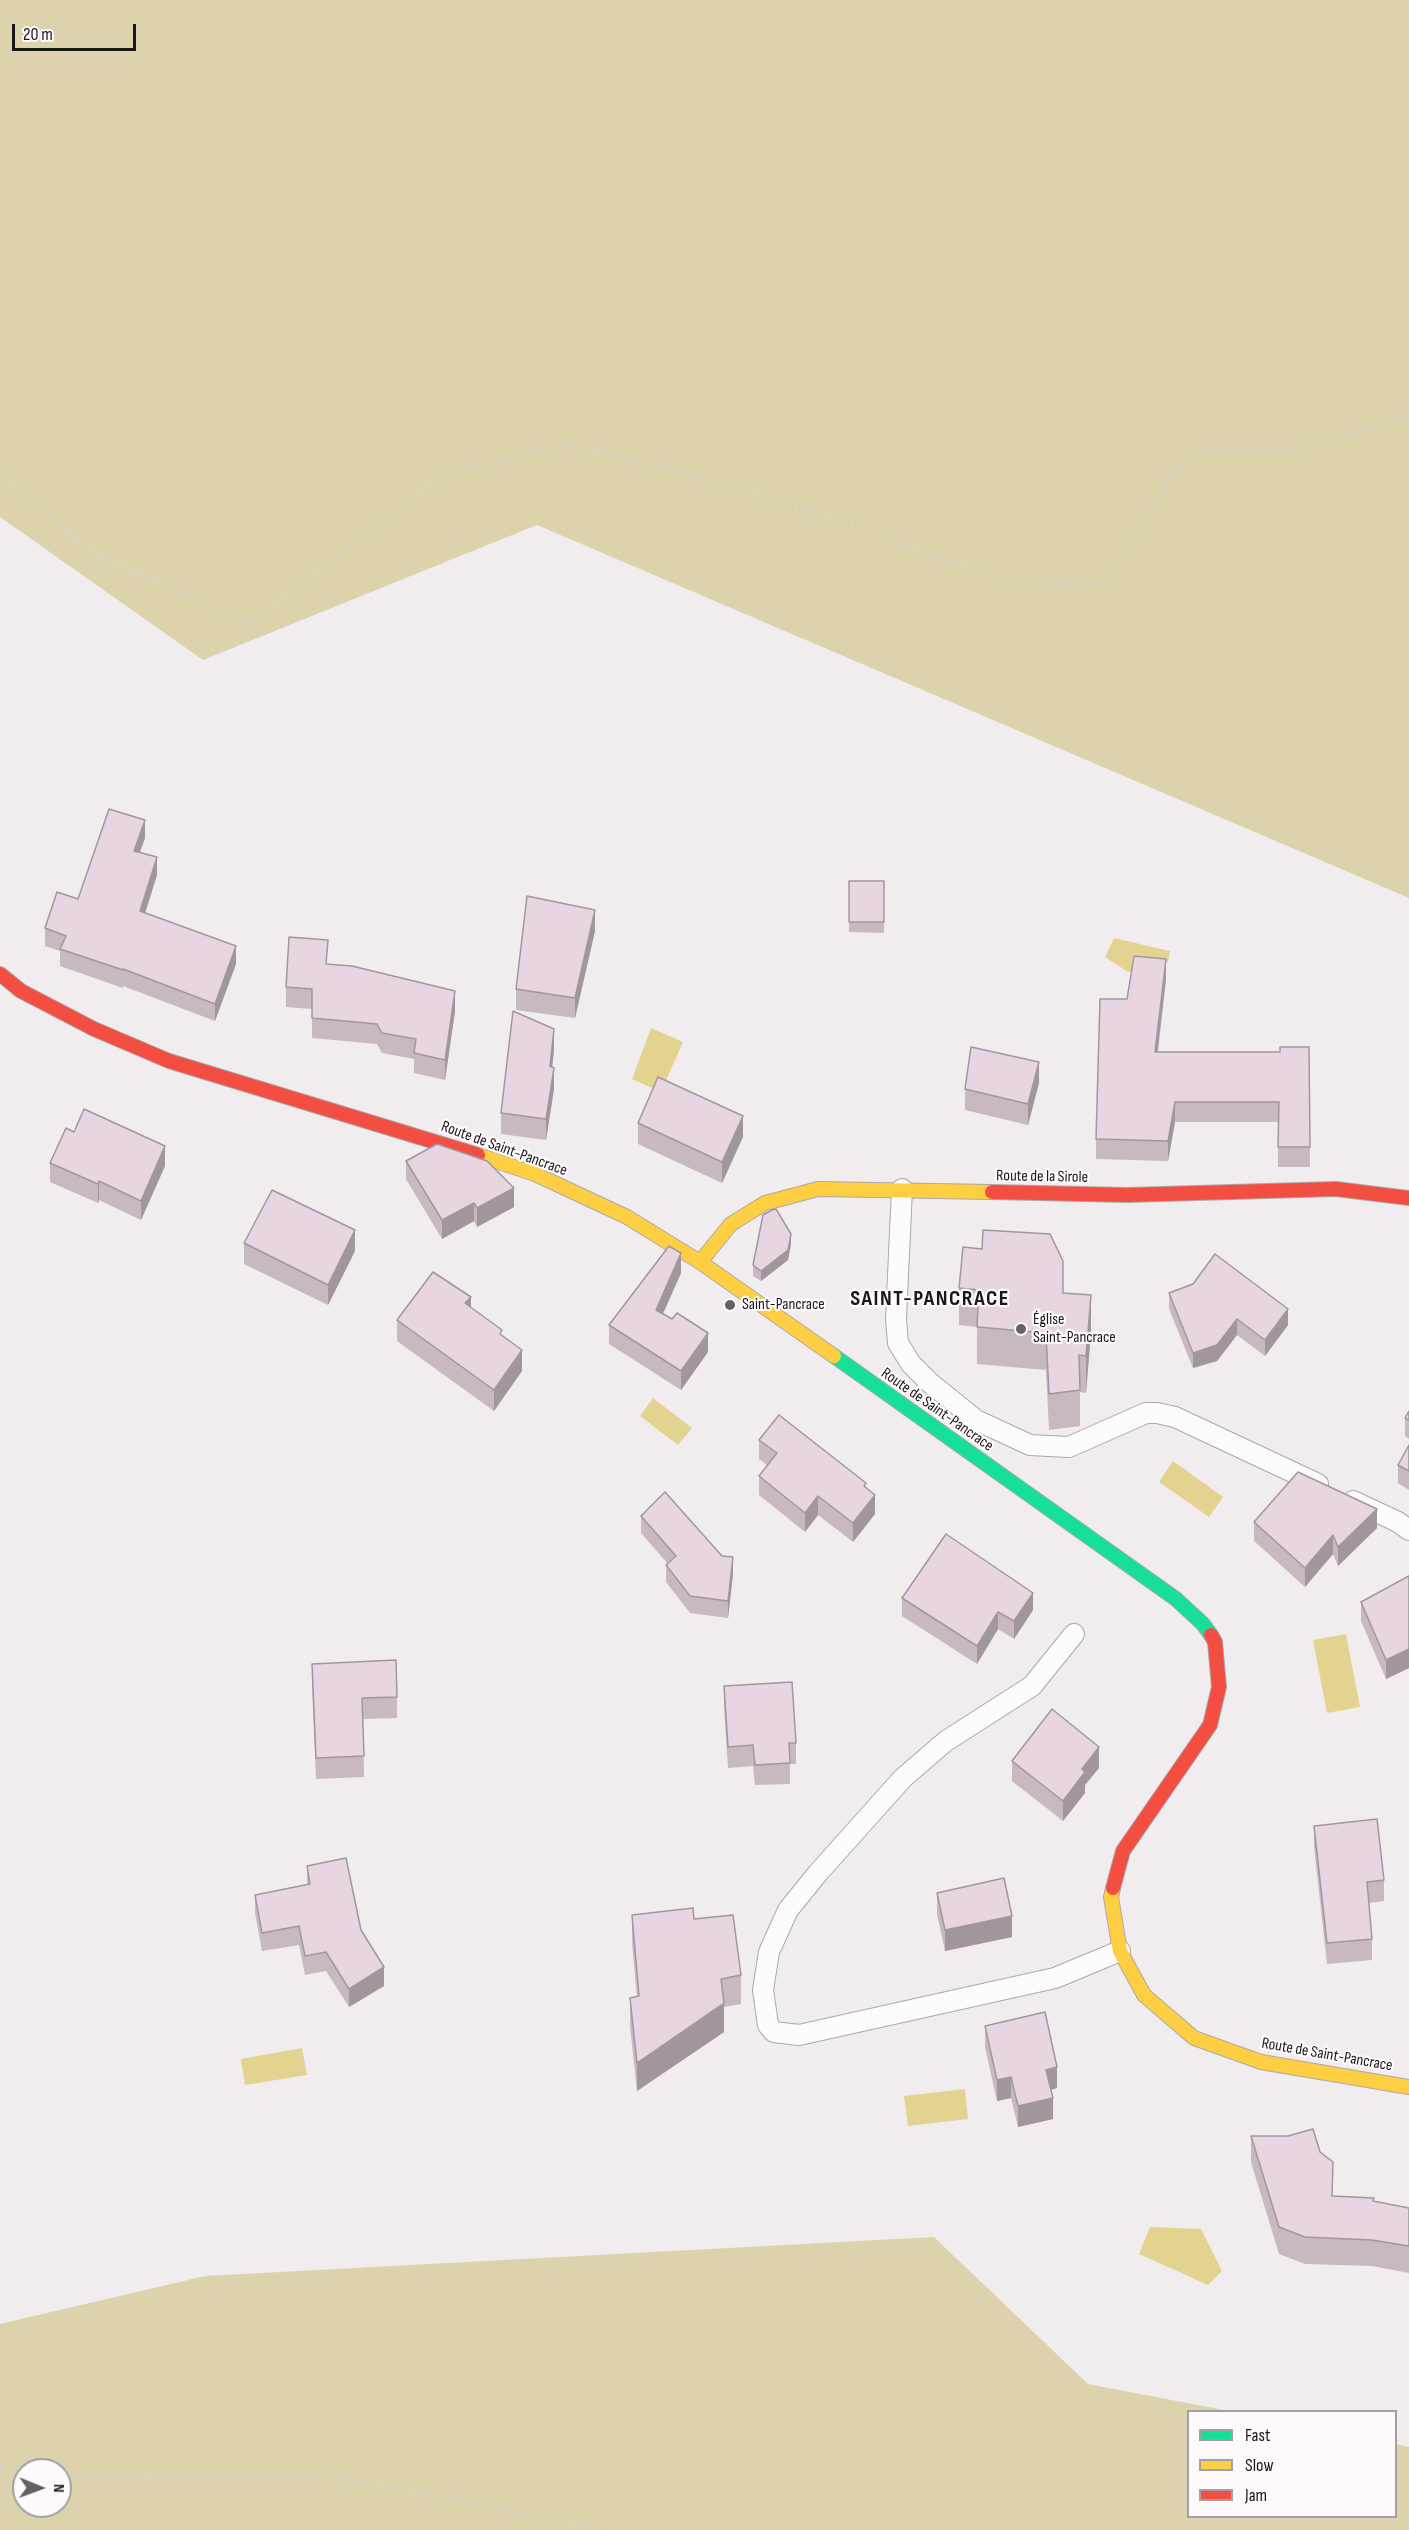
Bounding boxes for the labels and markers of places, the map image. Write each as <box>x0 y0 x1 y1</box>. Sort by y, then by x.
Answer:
place label: Saint-Pancrace <box>742 1295 825 1315</box>
marker: Saint-Pancrace <box>723 1298 737 1312</box>
place label: Église Saint-Pancrace <box>1033 1310 1116 1348</box>
marker: Église Saint-Pancrace <box>1014 1322 1028 1336</box>

